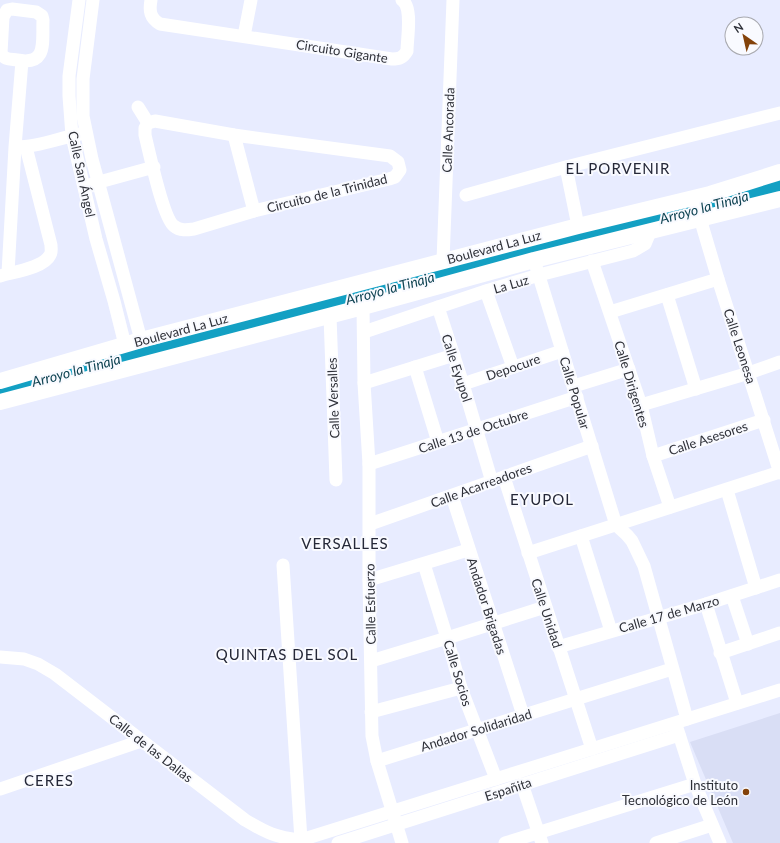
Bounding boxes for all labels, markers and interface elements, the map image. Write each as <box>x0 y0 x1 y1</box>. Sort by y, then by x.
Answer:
north arrow <box>724 16 764 56</box>
text: N <box>731 20 745 35</box>
street label: Circuito Gigante <box>295 36 389 66</box>
street label: Calle Ancorada <box>439 87 457 173</box>
street label: Calle San Ángel <box>65 129 99 219</box>
district label: EL PORVENIR <box>566 159 670 177</box>
street label: Circuito de la Trinidad <box>265 170 389 216</box>
water label: Arroyo la Tinaja <box>657 187 750 227</box>
street label: Boulevard La Luz <box>445 227 543 267</box>
water label: Arroyo la Tinaja <box>343 268 436 308</box>
street label: La Luz <box>492 271 531 297</box>
street label: Calle Leonesa <box>720 306 760 386</box>
street label: Boulevard La Luz <box>132 310 230 350</box>
street label: Calle Eyupol <box>439 332 475 404</box>
street label: Calle Dirigentes <box>611 339 653 430</box>
water label: Arroyo la Tinaja <box>29 350 122 390</box>
street label: Depocure <box>484 350 542 384</box>
street label: Calle Popular <box>556 355 594 432</box>
street label: Calle Versalles <box>324 357 342 439</box>
street label: Calle 13 de Octubre <box>416 406 530 456</box>
street label: Calle Asesores <box>666 418 750 458</box>
street label: Calle Acarreadores <box>428 459 534 511</box>
district label: EYUPOL <box>510 490 574 508</box>
district label: VERSALLES <box>301 534 389 552</box>
street label: Andador Brigadas <box>464 556 510 657</box>
street label: Calle Esfuerzo <box>361 563 379 645</box>
street label: Calle Unidad <box>528 576 566 650</box>
street label: Calle 17 de Marzo <box>617 592 721 636</box>
street label: Calle Socios <box>440 638 476 708</box>
district label: QUINTAS DEL SOL <box>216 645 358 663</box>
street label: Andador Solidaridad <box>418 705 534 755</box>
street label: Calle de las Dalias <box>106 710 196 786</box>
district label: CERES <box>24 771 74 789</box>
street label: Españita <box>483 774 533 804</box>
place label: Instituto Tecnológico de León <box>622 777 738 808</box>
marker: Instituto Tecnológico de León <box>741 787 751 797</box>

